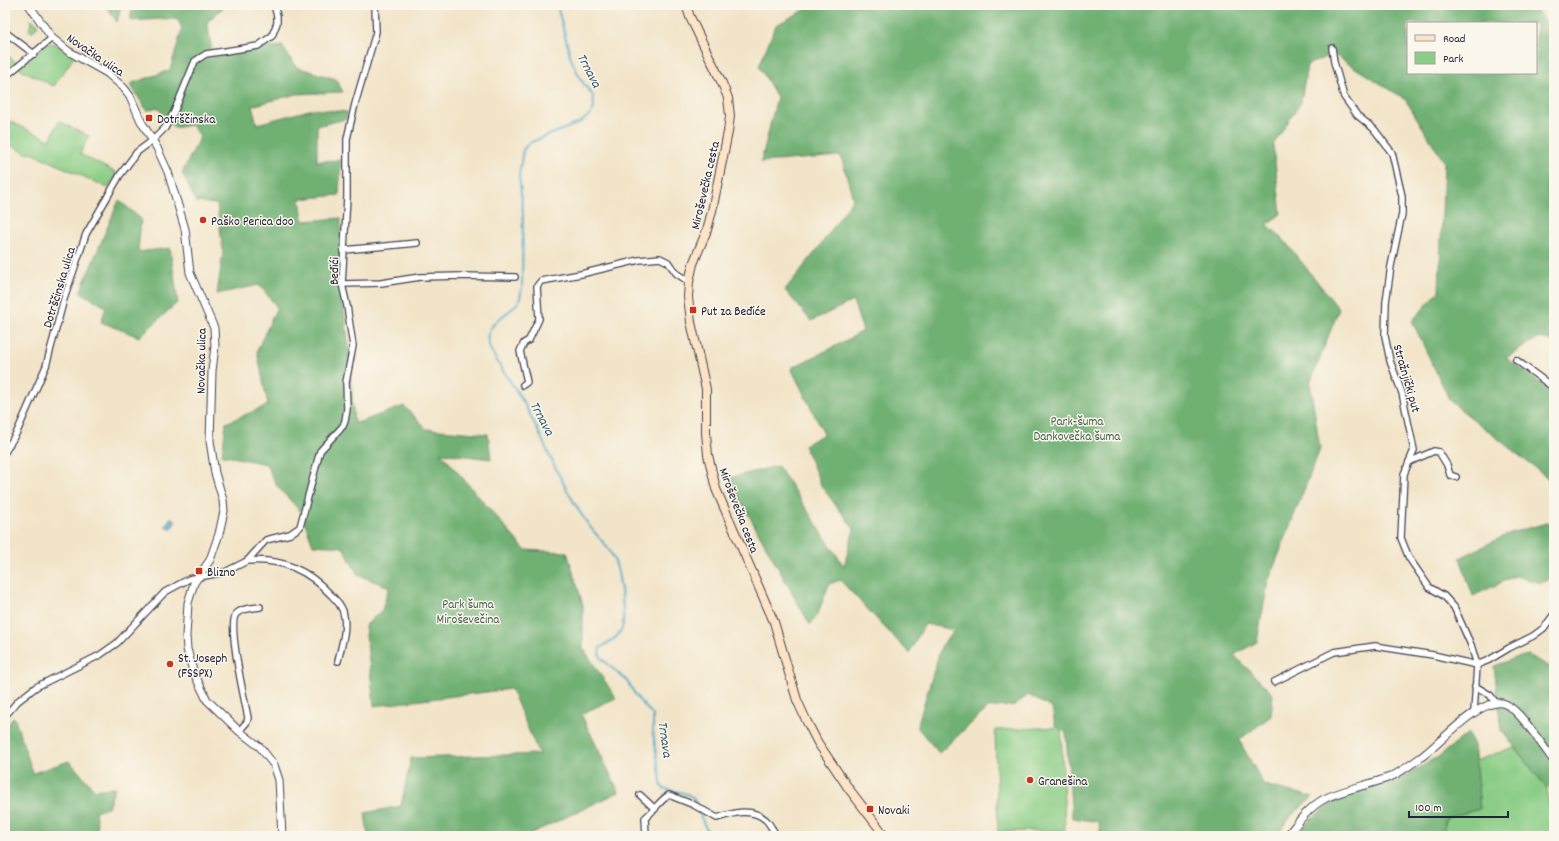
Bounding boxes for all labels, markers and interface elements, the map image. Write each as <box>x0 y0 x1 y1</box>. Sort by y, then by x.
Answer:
legend <box>1407 22 1537 74</box>
street label: Novačka ulica <box>62 30 128 83</box>
text: Road <box>1443 31 1465 48</box>
water label: Trnava <box>571 50 606 93</box>
text: Park <box>1443 51 1464 68</box>
place label: Dotrščinska <box>157 111 216 130</box>
marker: Dotrščinska <box>144 113 154 123</box>
street label: Miroševečka cesta <box>687 139 726 232</box>
place label: Paško Perica doo <box>211 213 294 232</box>
marker: Paško Perica doo <box>198 215 208 225</box>
street label: Dotrščinska ulica <box>39 244 82 330</box>
street label: Beđići <box>326 256 345 285</box>
place label: Put za Beđiće <box>701 303 766 322</box>
marker: Put za Beđiće <box>688 305 698 315</box>
street label: Novačka ulica <box>192 327 213 394</box>
street label: Stražnjički put <box>1387 342 1424 415</box>
water label: Trnava <box>524 398 559 441</box>
park label: Park-šuma Dankovečka šuma <box>1034 413 1121 447</box>
street label: Miroševečka cesta <box>713 465 763 557</box>
place label: Blizno <box>207 564 236 583</box>
marker: Blizno <box>194 566 204 576</box>
park label: Park šuma Miroševečina <box>437 596 500 630</box>
place label: St. Joseph (FSSPX) <box>178 650 227 684</box>
marker: St. Joseph (FSSPX) <box>165 659 175 669</box>
water label: Trnava <box>652 720 677 760</box>
place label: Granešina <box>1038 773 1088 792</box>
marker: Granešina <box>1025 775 1035 785</box>
scale bar <box>1409 793 1508 819</box>
text: 100 m <box>1415 800 1442 817</box>
place label: Novaki <box>878 802 910 821</box>
marker: Novaki <box>865 804 875 814</box>

